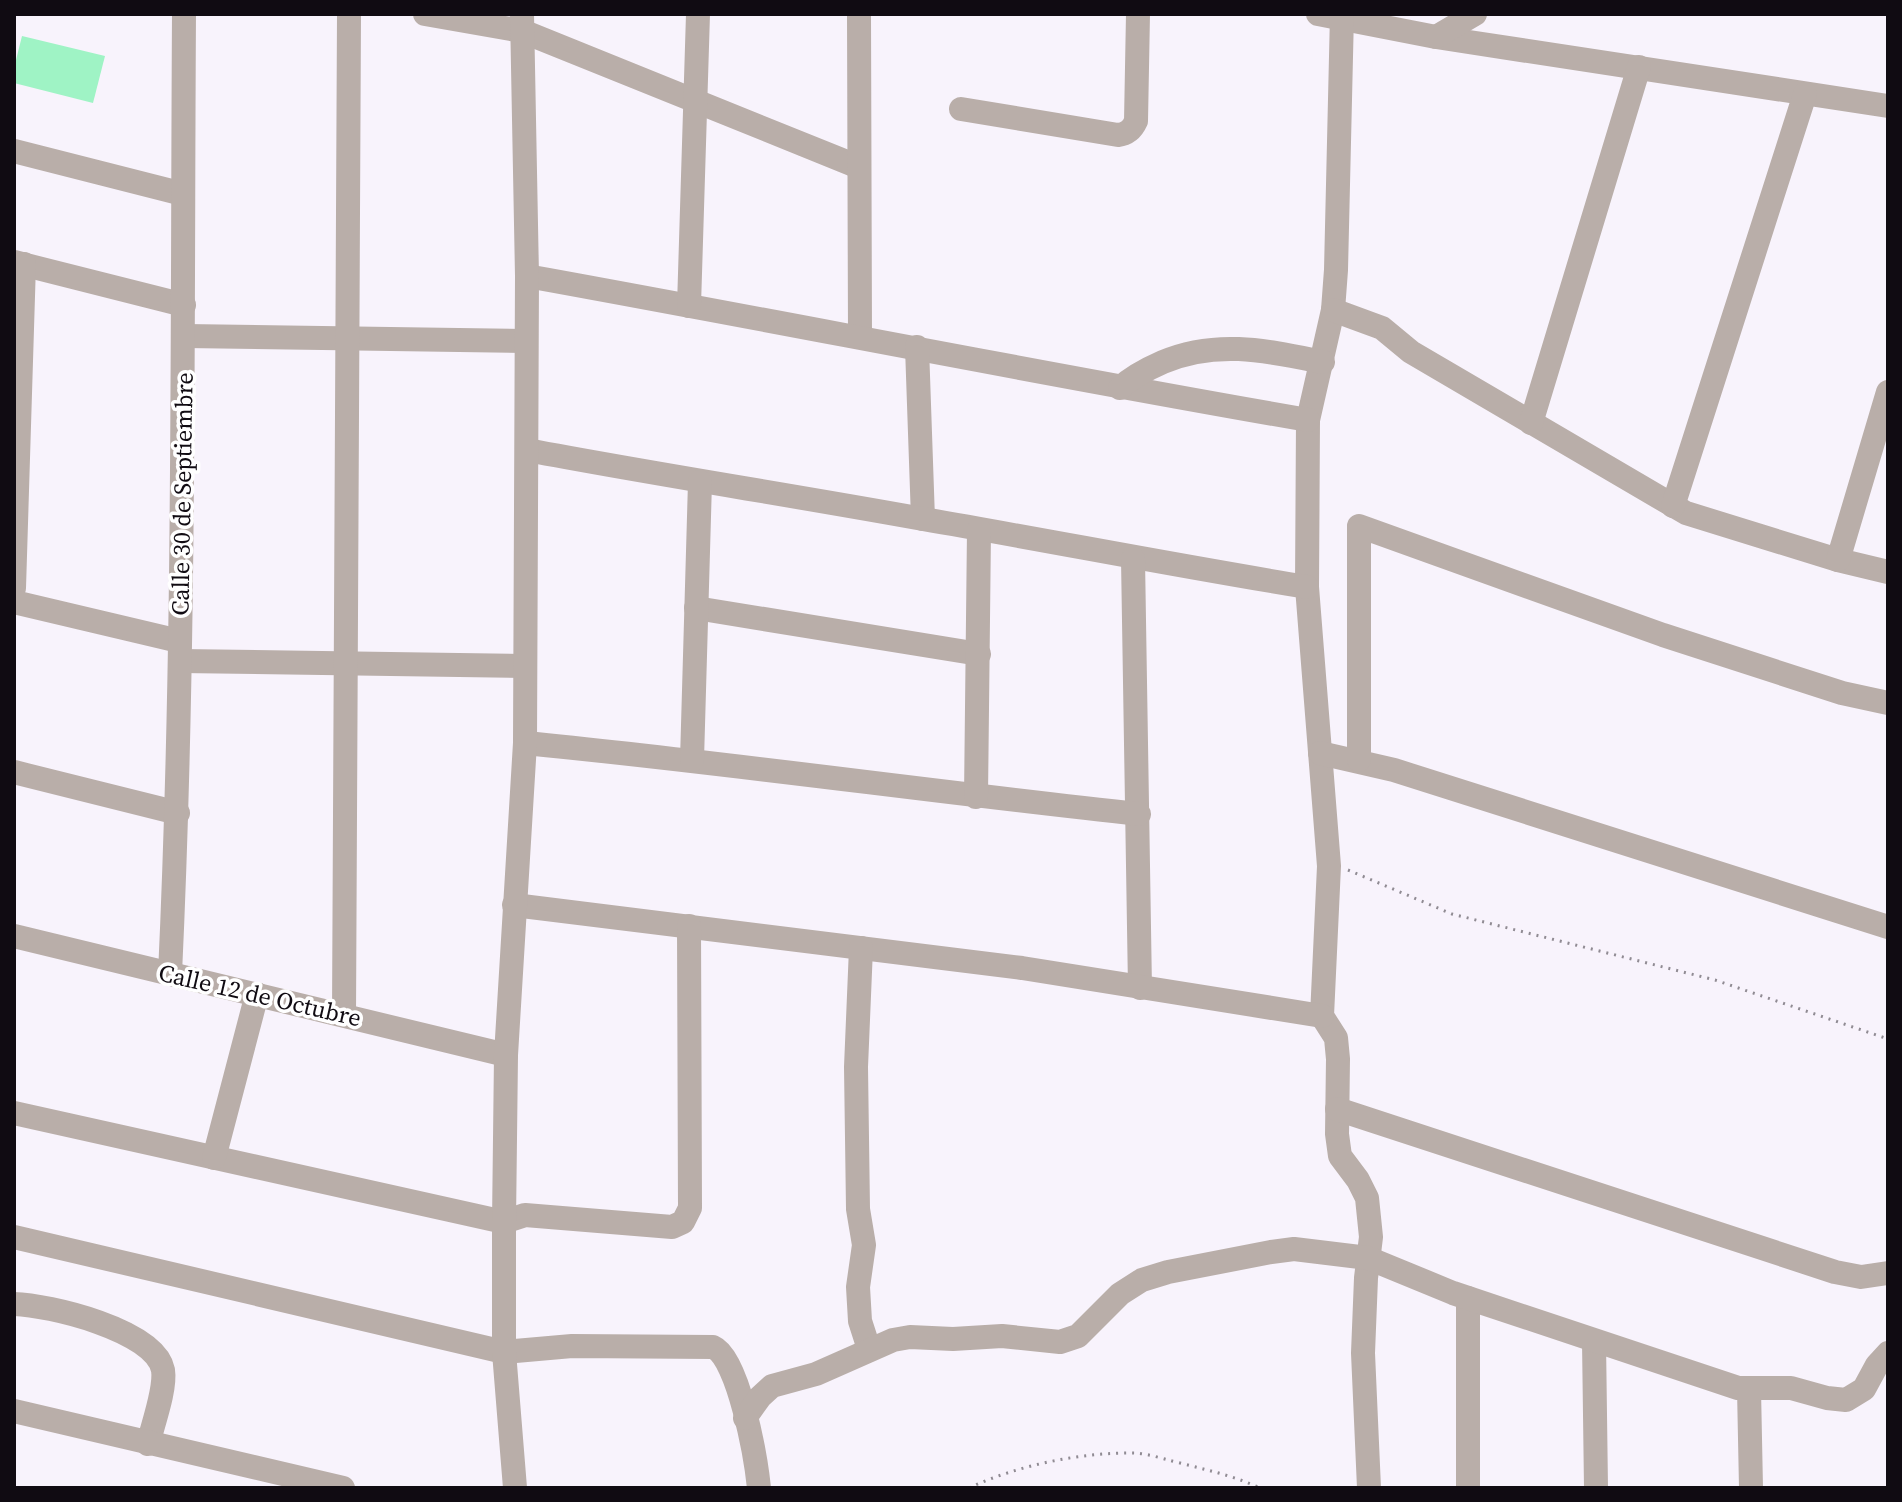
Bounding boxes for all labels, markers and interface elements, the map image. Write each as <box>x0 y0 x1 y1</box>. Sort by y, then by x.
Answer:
street label: Calle 30 de Septiembre <box>163 372 201 616</box>
street label: Calle 12 de Octubre <box>155 956 365 1034</box>

